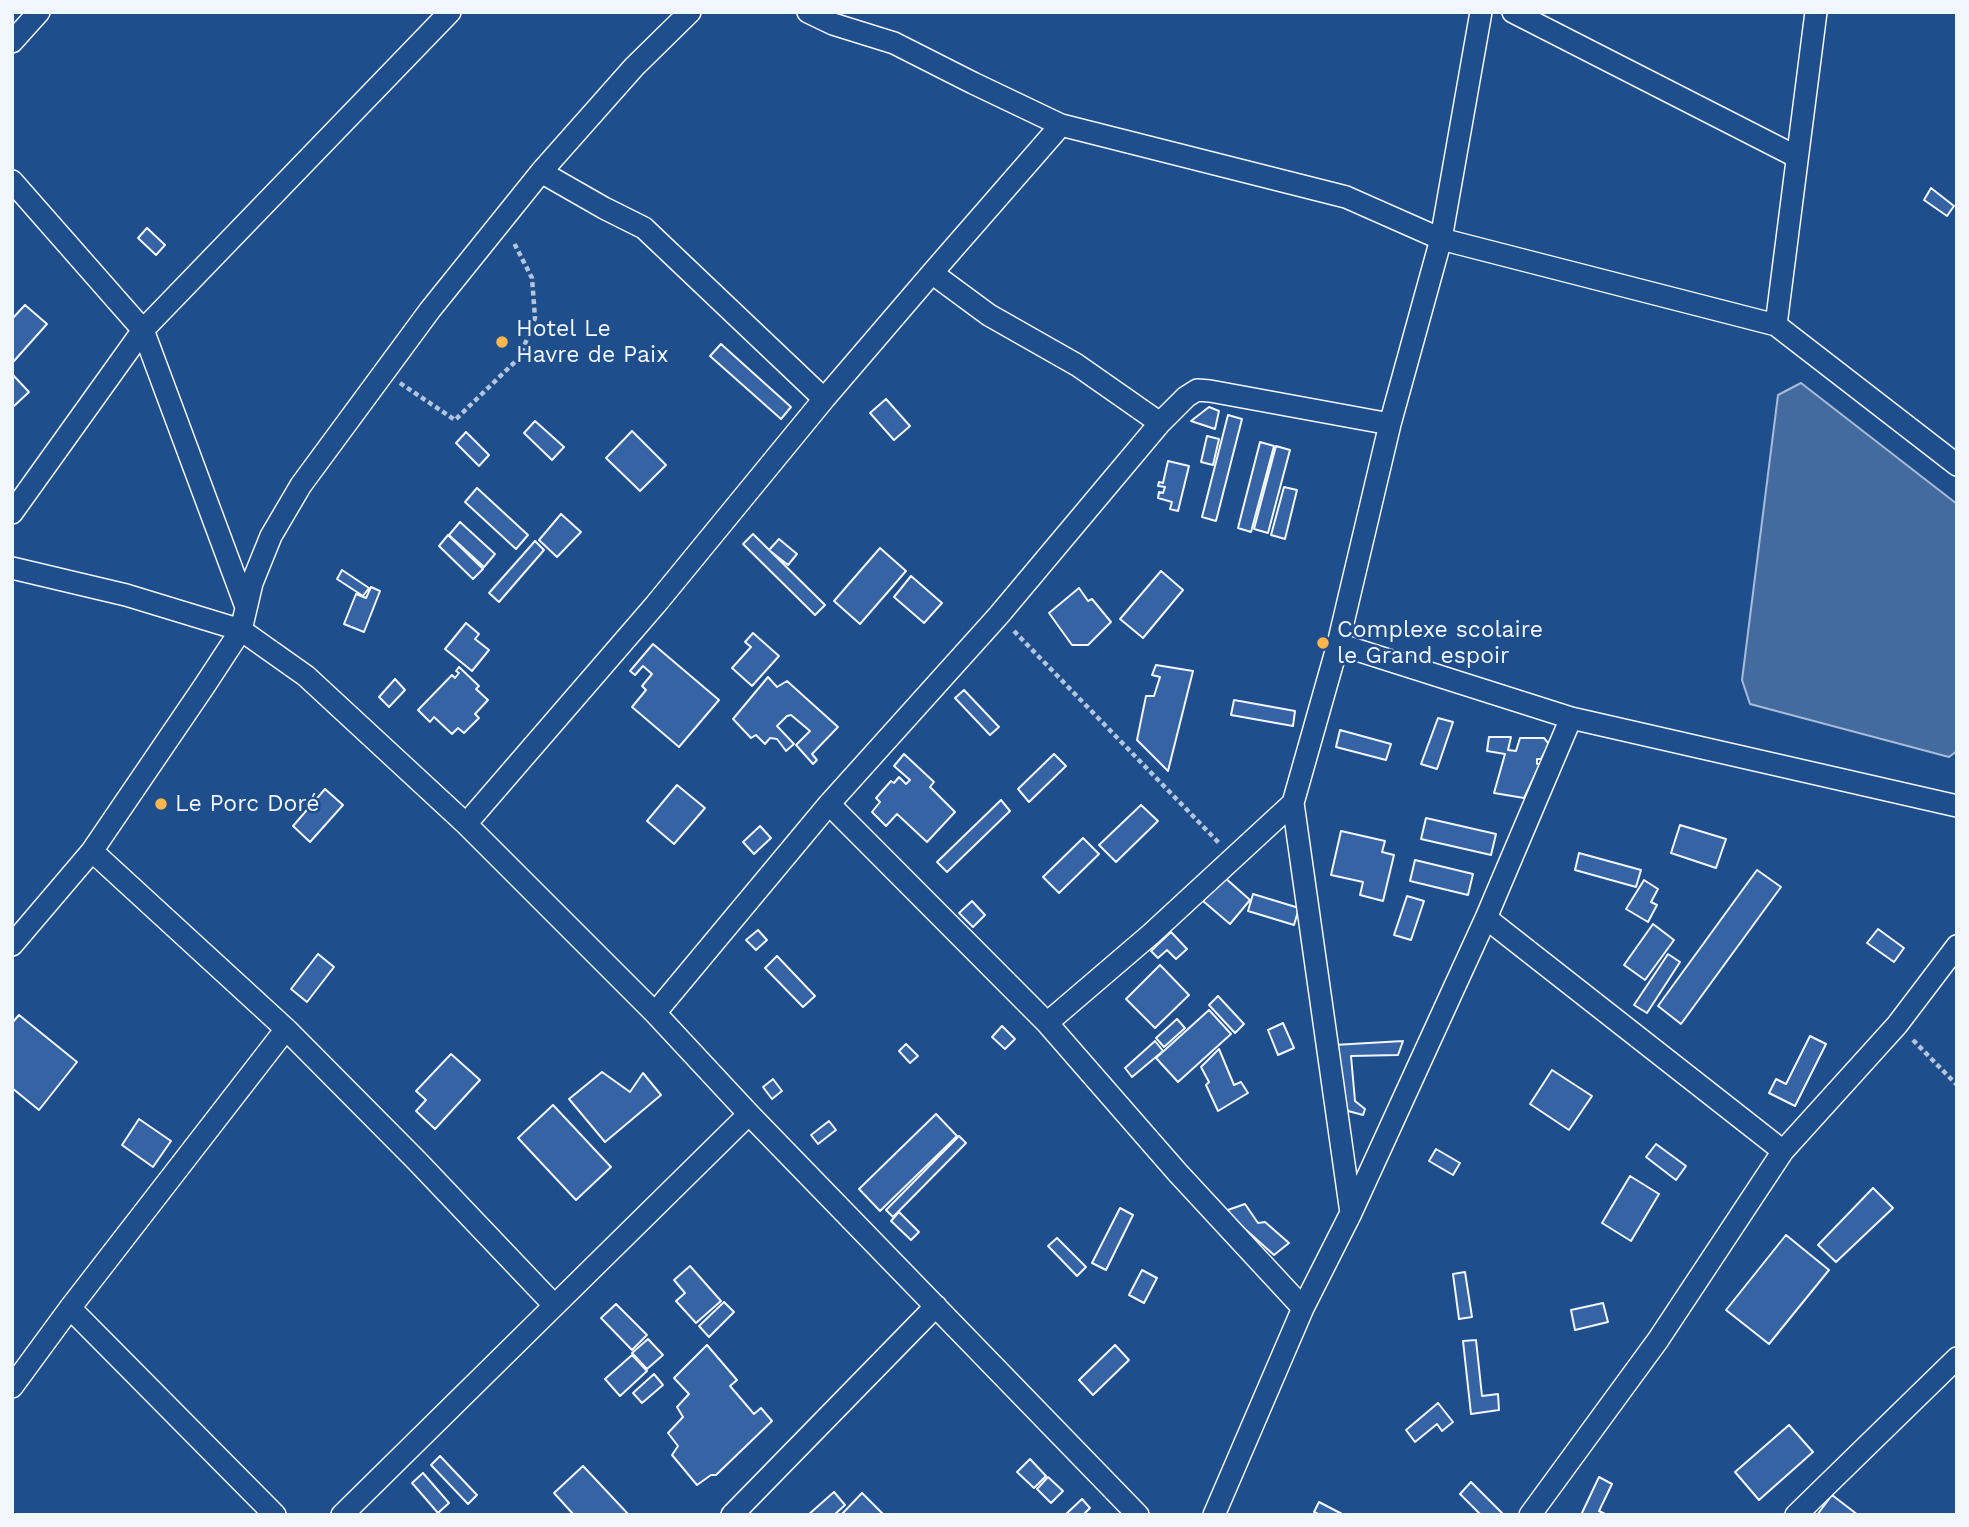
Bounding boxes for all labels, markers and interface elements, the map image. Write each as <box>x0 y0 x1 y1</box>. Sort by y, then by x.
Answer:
place label: Hotel Le Havre de Paix <box>516 315 668 369</box>
marker: Hotel Le Havre de Paix <box>494 334 510 350</box>
place label: Complexe scolaire le Grand espoir <box>1337 616 1543 670</box>
marker: Complexe scolaire le Grand espoir <box>1315 635 1331 651</box>
place label: Le Porc Doré <box>175 790 320 818</box>
marker: Le Porc Doré <box>153 796 169 812</box>

